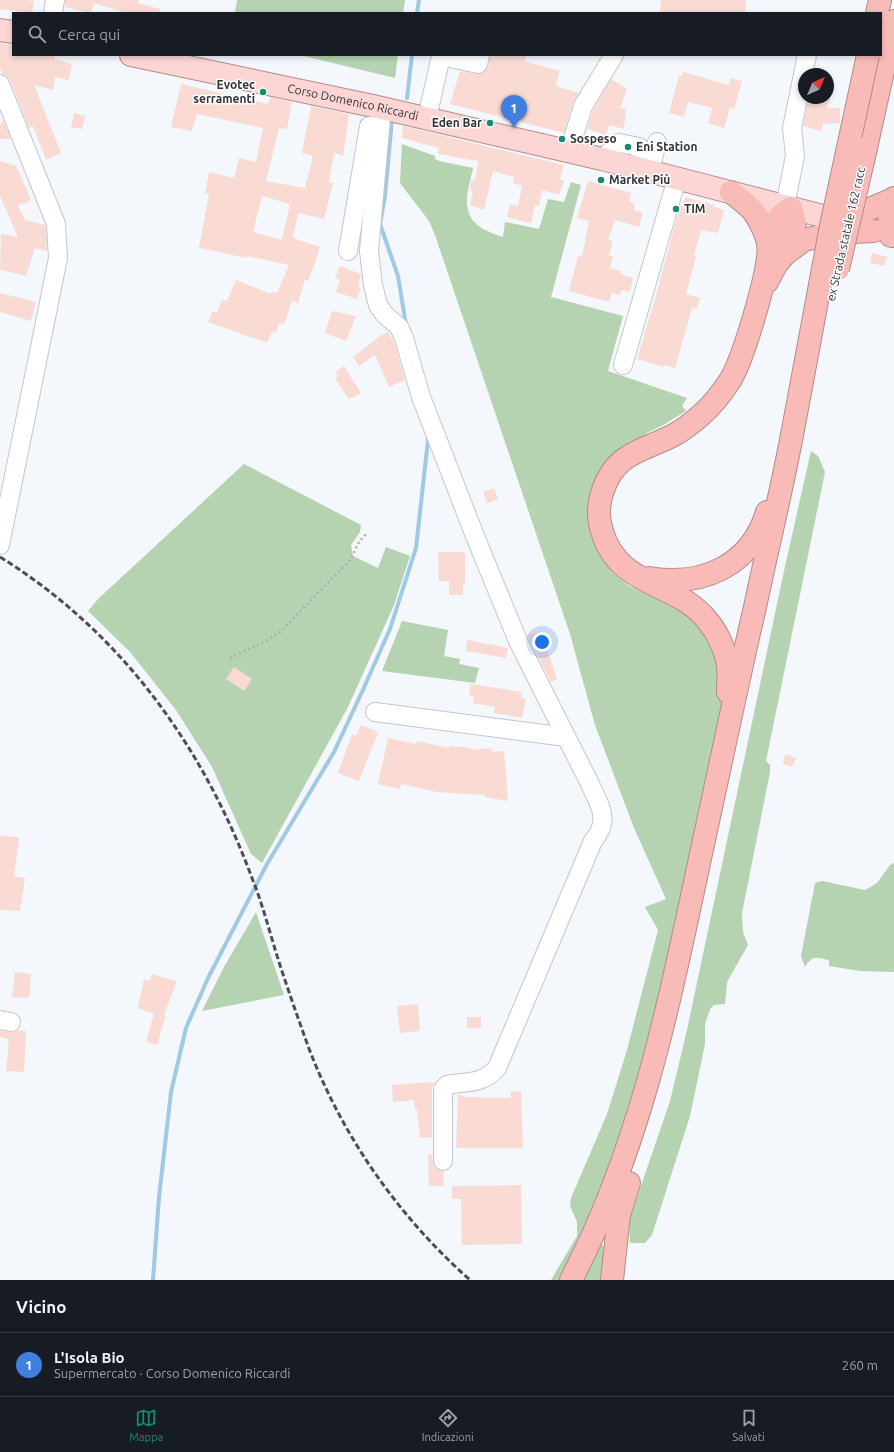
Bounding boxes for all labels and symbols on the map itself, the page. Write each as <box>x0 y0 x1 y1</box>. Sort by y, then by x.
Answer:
north arrow <box>798 68 834 104</box>
place label: Evotec serramenti <box>193 78 255 105</box>
street label: Corso Domenico Riccardi <box>286 81 420 122</box>
marker: Evotec serramenti <box>258 87 268 97</box>
pin: 1 <box>501 95 527 128</box>
place label: Eden Bar <box>432 116 482 129</box>
marker: Eden Bar <box>485 118 495 128</box>
place label: Sospeso <box>570 132 617 145</box>
marker: Sospeso <box>557 134 567 144</box>
place label: Eni Station <box>636 140 697 153</box>
marker: Eni Station <box>623 142 633 152</box>
street label: ex Strada statale 162 racc <box>824 165 867 302</box>
place label: Market Più <box>609 173 670 186</box>
marker: Market Più <box>596 175 606 185</box>
place label: TIM <box>684 202 706 215</box>
marker: TIM <box>671 204 681 214</box>
your location <box>532 632 552 652</box>

